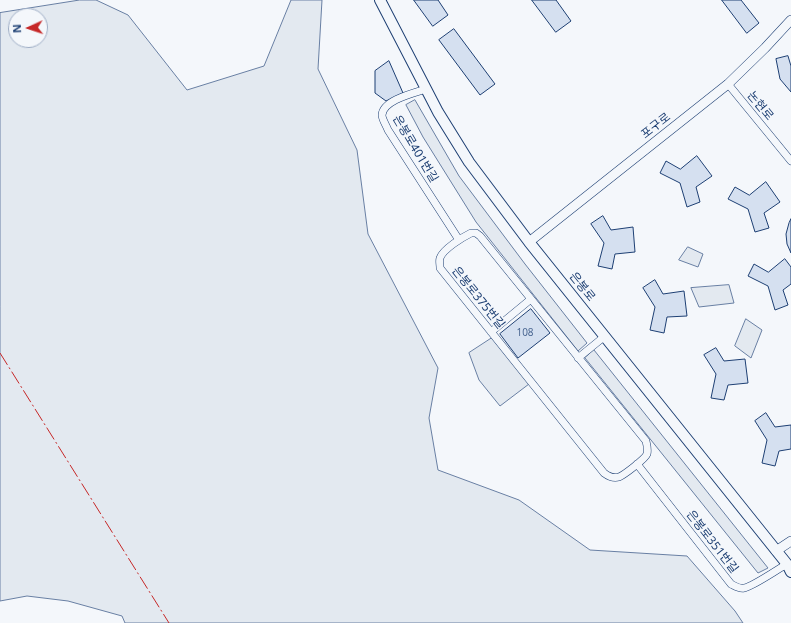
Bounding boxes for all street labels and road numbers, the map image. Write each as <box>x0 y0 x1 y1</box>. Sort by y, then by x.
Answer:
street label: 논현로 <box>744 89 776 123</box>
street label: 포구로 <box>639 110 673 142</box>
street label: 은봉로401번길 <box>389 113 441 185</box>
street label: 은봉로375번길 <box>449 264 507 332</box>
street label: 은봉로 <box>566 270 598 304</box>
street label: 은봉로351번길 <box>683 508 741 576</box>

